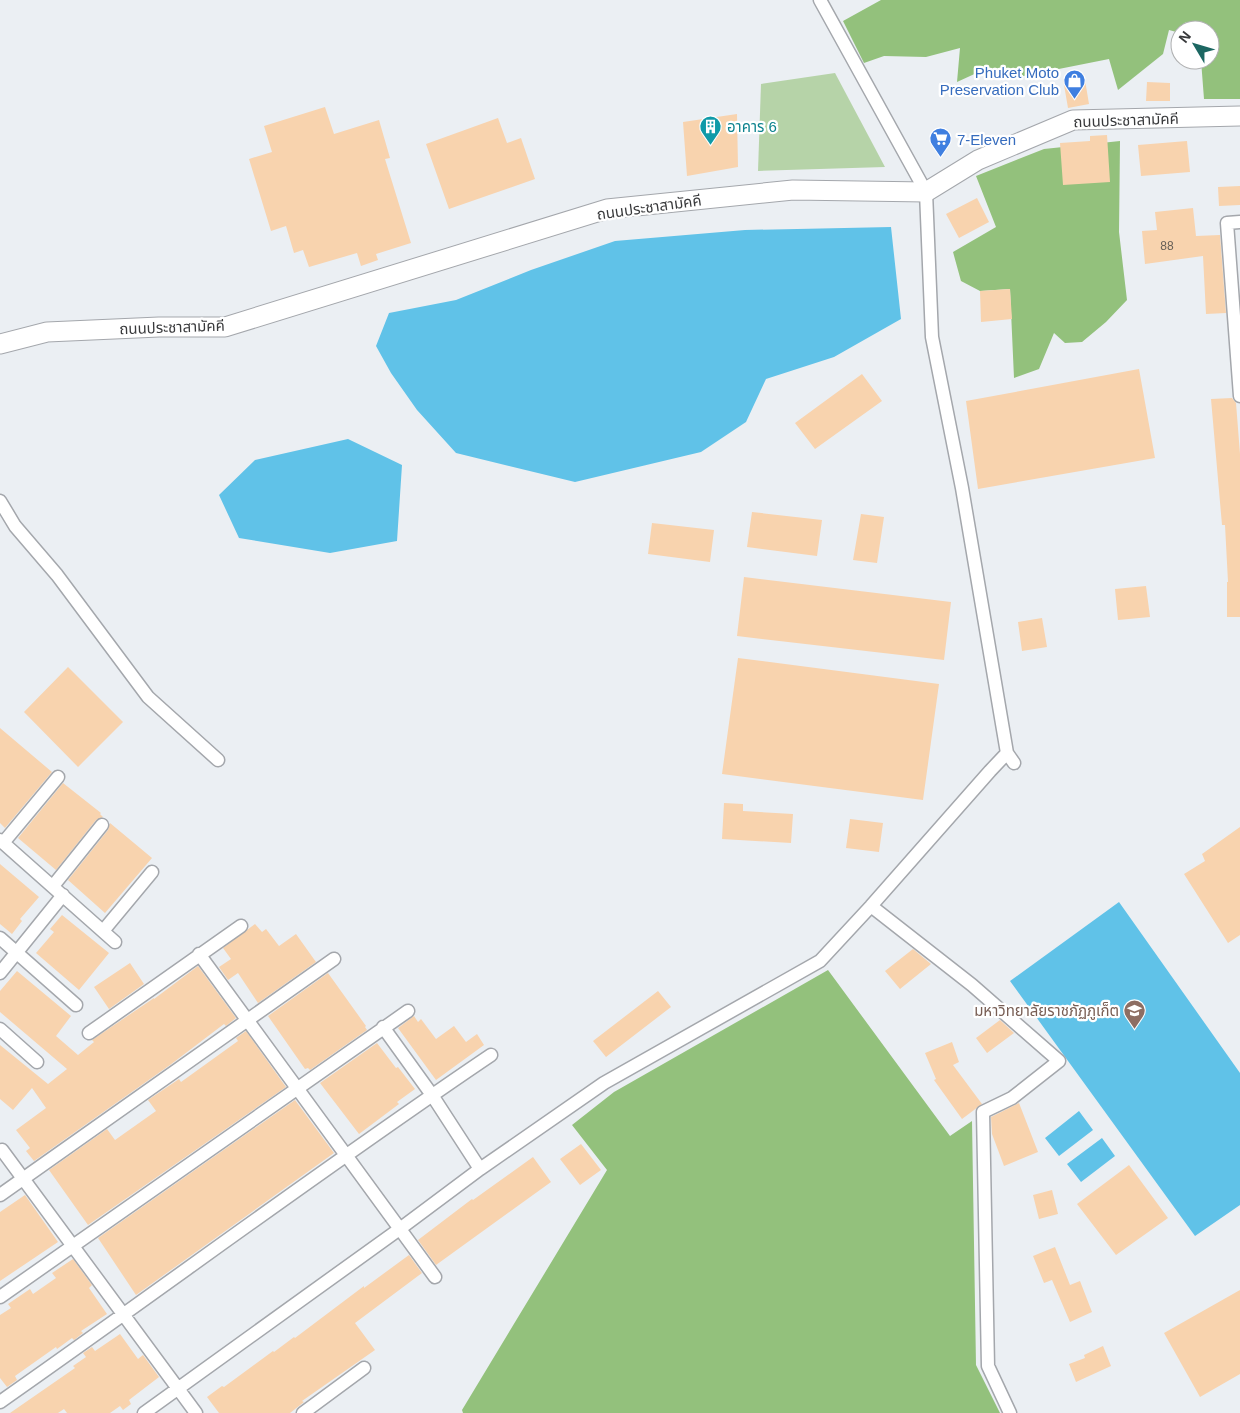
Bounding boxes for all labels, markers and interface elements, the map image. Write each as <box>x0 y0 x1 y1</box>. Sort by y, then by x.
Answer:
north arrow <box>1170 20 1220 70</box>
text: N <box>1175 28 1194 46</box>
place label: Phuket Moto Preservation Club <box>940 64 1059 98</box>
shop icon: Phuket Moto Preservation Club <box>1063 69 1087 100</box>
street label: ถนนประชาสามัคคี <box>1073 110 1179 130</box>
building icon: อาคาร 6 <box>699 114 723 145</box>
place label: อาคาร 6 <box>727 118 777 135</box>
supermarket icon: 7-Eleven <box>929 127 953 158</box>
place label: 7-Eleven <box>957 131 1016 148</box>
street label: ถนนประชาสามัคคี <box>596 191 702 223</box>
house number: 88 <box>1160 239 1174 253</box>
street label: ถนนประชาสามัคคี <box>119 317 225 337</box>
school or university icon: มหาวิทยาลัยราชภัฏภูเก็ต <box>1123 998 1147 1029</box>
place label: มหาวิทยาลัยราชภัฏภูเก็ต <box>974 1002 1119 1020</box>

